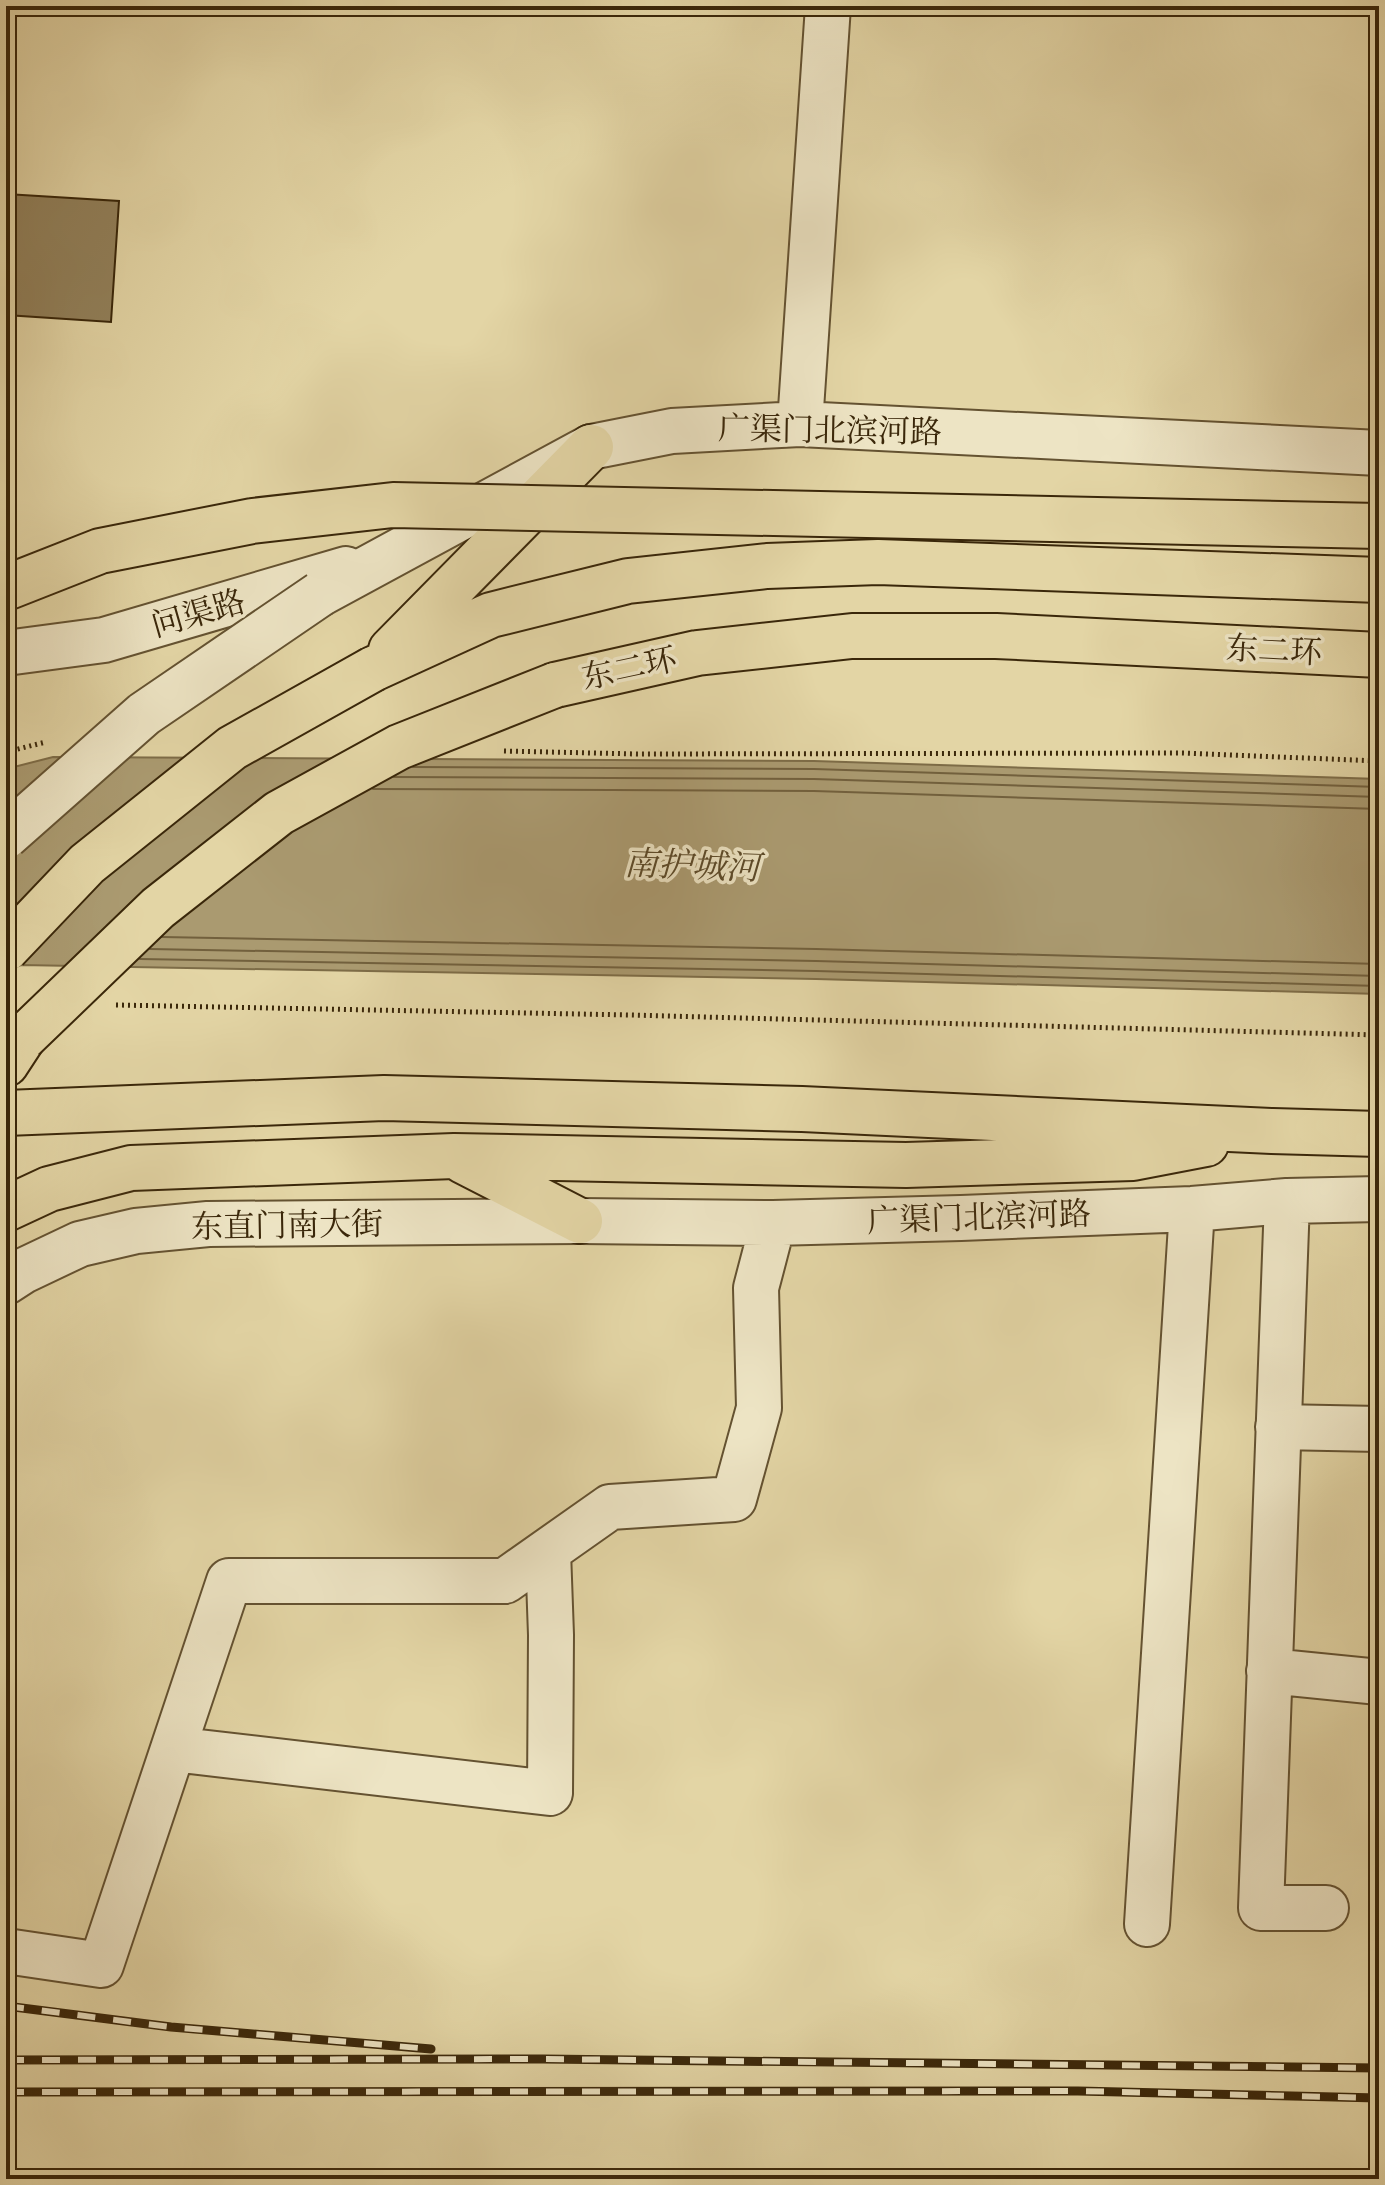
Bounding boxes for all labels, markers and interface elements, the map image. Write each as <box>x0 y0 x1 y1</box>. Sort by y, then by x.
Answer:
street label: 广渠门北滨河路 <box>718 411 942 451</box>
street label: 问渠路 <box>147 584 249 644</box>
street label: 东二环 <box>1225 632 1323 671</box>
street label: 东二环 <box>579 642 680 697</box>
water label: 南护城河 <box>623 846 767 888</box>
street label: 广渠门北滨河路 <box>866 1196 1092 1240</box>
street label: 东直门南大街 <box>191 1206 383 1246</box>

